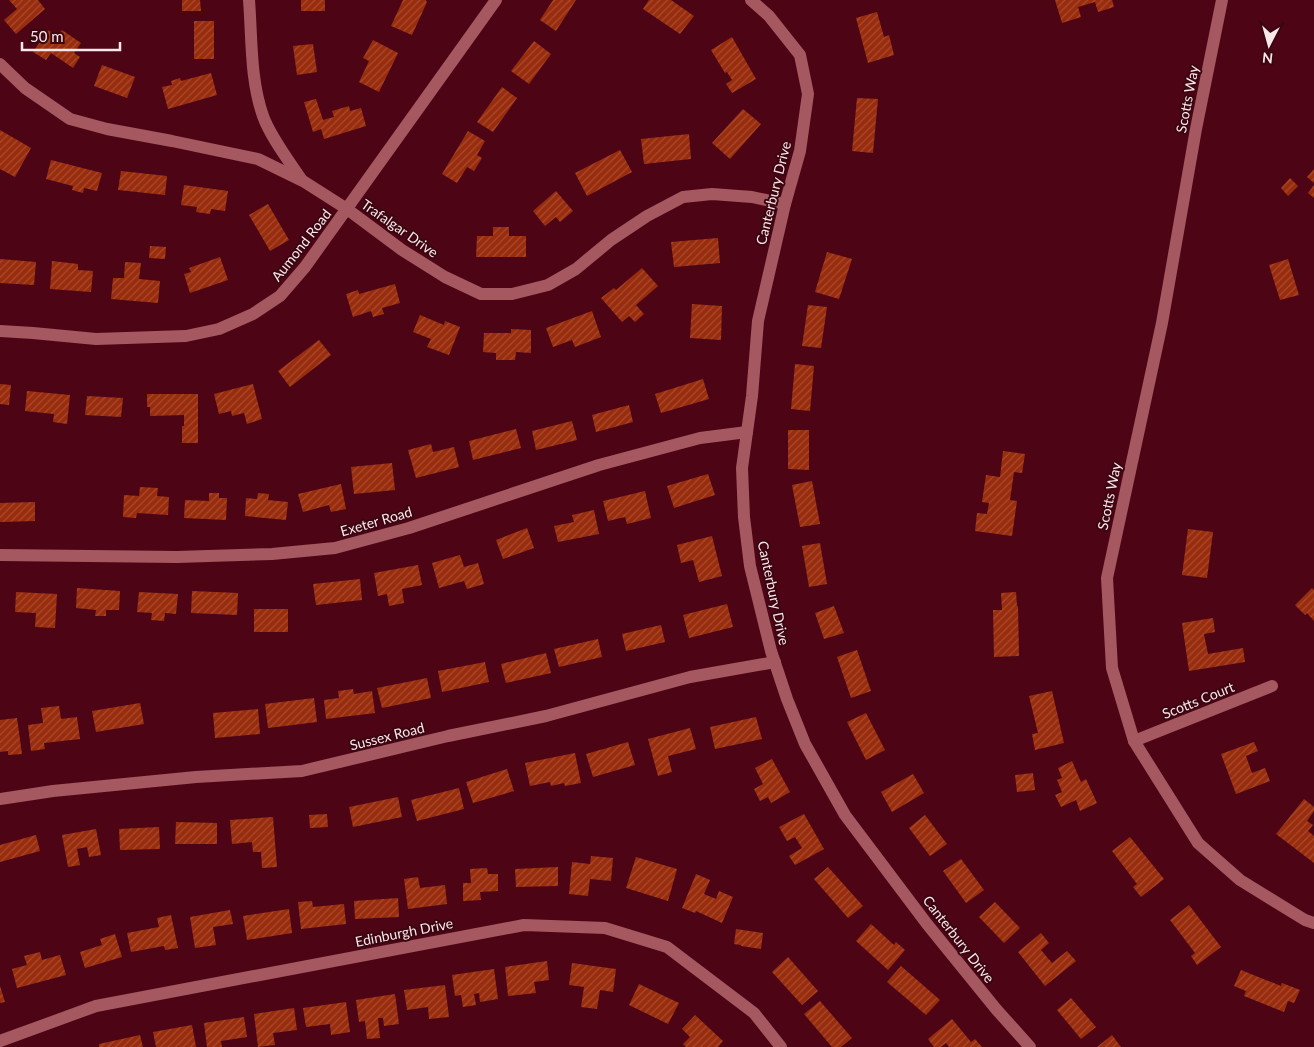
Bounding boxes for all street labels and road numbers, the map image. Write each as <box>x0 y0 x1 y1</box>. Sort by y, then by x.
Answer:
street label: Scotts Way <box>1172 63 1202 134</box>
street label: Canterbury Drive <box>752 139 794 247</box>
street label: Trafalgar Drive <box>358 195 442 261</box>
street label: Aumond Road <box>268 206 334 284</box>
street label: Scotts Way <box>1094 460 1125 531</box>
street label: Exeter Road <box>338 503 414 539</box>
street label: Canterbury Drive <box>755 539 793 647</box>
street label: Scotts Court <box>1159 678 1237 722</box>
street label: Sussex Road <box>348 719 426 753</box>
street label: Canterbury Drive <box>920 892 998 986</box>
street label: Edinburgh Drive <box>354 914 454 950</box>

